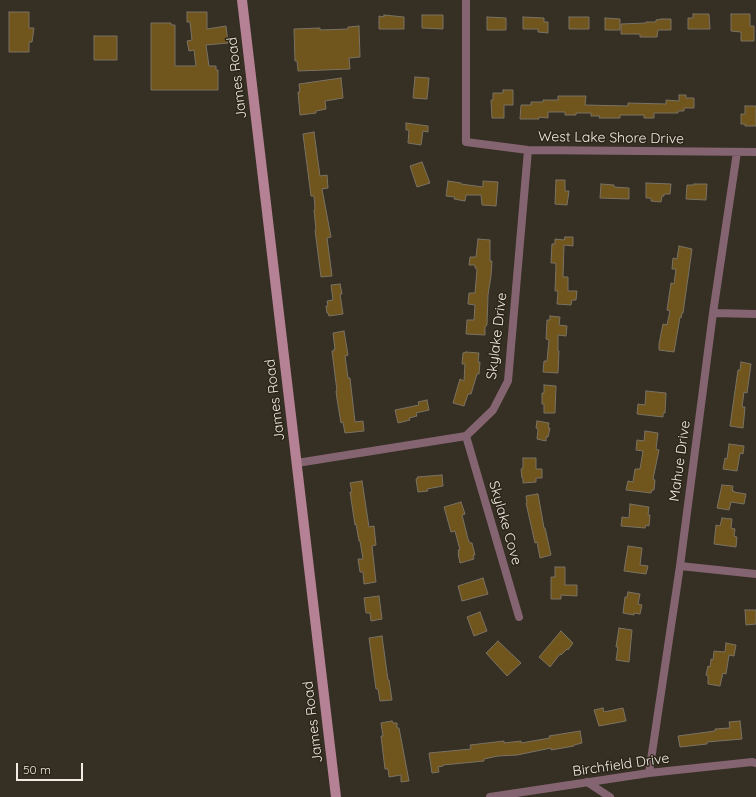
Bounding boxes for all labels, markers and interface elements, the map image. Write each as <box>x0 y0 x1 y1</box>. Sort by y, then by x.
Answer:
street label: James Road <box>224 36 250 120</box>
street label: West Lake Shore Drive <box>538 128 684 148</box>
street label: Skylake Drive <box>483 291 511 381</box>
street label: James Road <box>262 358 288 442</box>
street label: Mahue Drive <box>666 420 694 502</box>
street label: Skylake Cove <box>485 479 525 567</box>
street label: James Road <box>300 680 326 764</box>
street label: Birchfield Drive <box>572 750 670 780</box>
scale bar <box>18 755 85 781</box>
text: 50 m <box>23 762 51 777</box>

